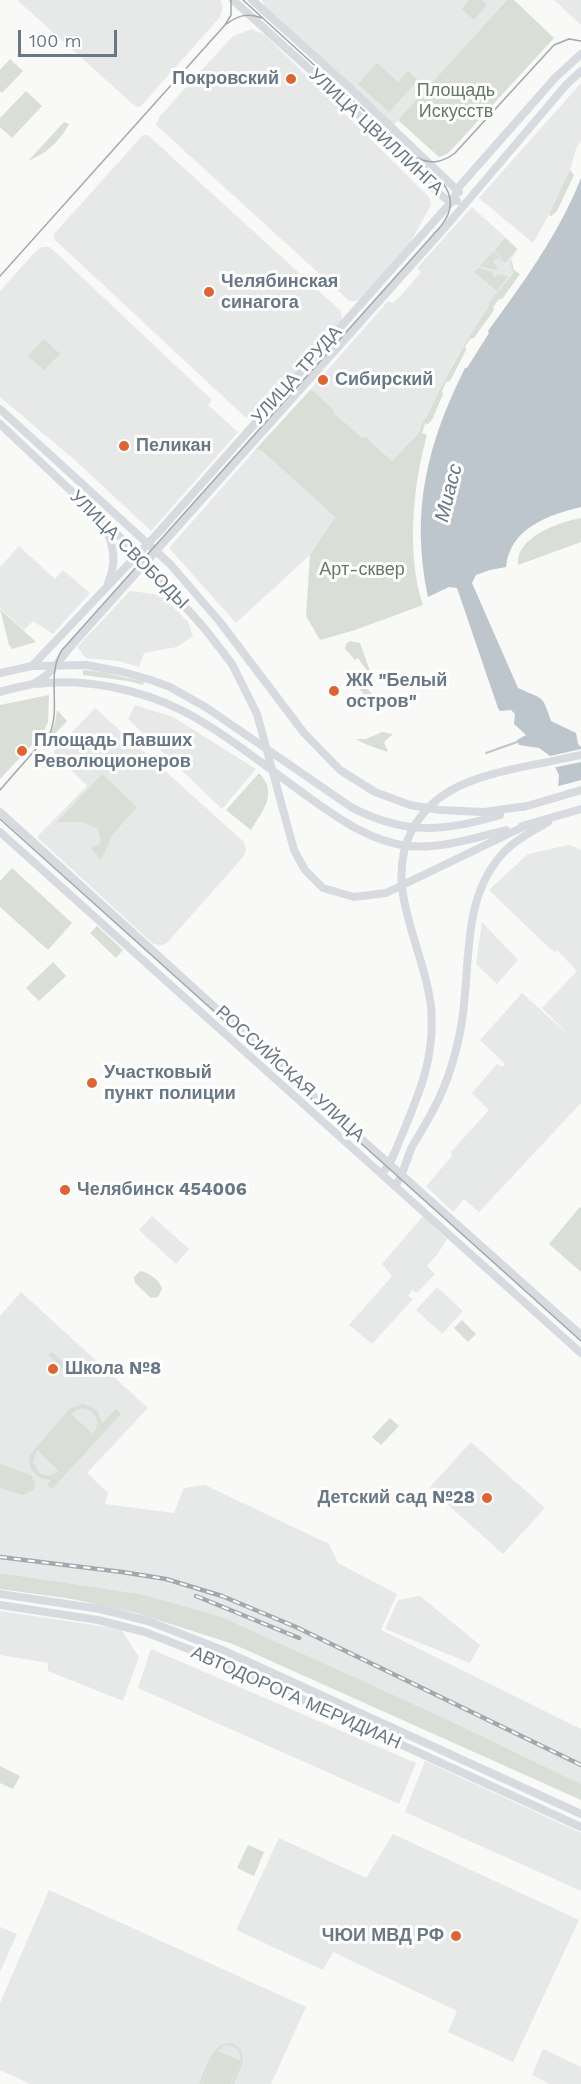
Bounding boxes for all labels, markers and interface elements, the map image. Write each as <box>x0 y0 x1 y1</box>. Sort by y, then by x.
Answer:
scale bar <box>21 18 120 56</box>
text: 100 m <box>29 30 82 51</box>
street label: УЛИЦА ЦВИЛЛИНГА <box>304 64 448 200</box>
place label: Покровский <box>172 68 279 90</box>
marker: Покровский <box>284 72 298 86</box>
park label: Площадь Искусств <box>417 80 495 122</box>
place label: Челябинская синагога <box>221 271 338 314</box>
marker: Челябинская синагога <box>202 285 216 299</box>
street label: УЛИЦА ТРУДА <box>247 322 347 428</box>
place label: Сибирский <box>335 369 433 391</box>
marker: Сибирский <box>316 373 330 387</box>
place label: Пеликан <box>136 435 211 457</box>
marker: Пеликан <box>117 439 131 453</box>
water label: Миасс <box>430 462 468 524</box>
street label: УЛИЦА СВОБОДЫ <box>65 486 193 614</box>
park label: Арт-сквер <box>319 559 405 581</box>
place label: ЖК "Белый остров" <box>346 670 447 712</box>
marker: ЖК "Белый остров" <box>327 684 341 698</box>
place label: Площадь Павших Революционеров <box>34 730 192 772</box>
marker: Площадь Павших Революционеров <box>15 744 29 758</box>
street label: РОССИЙСКАЯ УЛИЦА <box>211 1001 369 1147</box>
place label: Участковый пункт полиции <box>104 1062 236 1104</box>
marker: Участковый пункт полиции <box>85 1076 99 1090</box>
place label: Челябинск 454006 <box>77 1179 247 1201</box>
marker: Челябинск 454006 <box>58 1183 72 1197</box>
place label: Школа №8 <box>65 1358 161 1380</box>
marker: Школа №8 <box>46 1362 60 1376</box>
place label: Детский сад №28 <box>318 1487 475 1509</box>
marker: Детский сад №28 <box>480 1491 494 1505</box>
street label: АВТОДОРОГА МЕРИДИАН <box>188 1642 404 1754</box>
place label: ЧЮИ МВД РФ <box>322 1925 444 1947</box>
marker: ЧЮИ МВД РФ <box>449 1929 463 1943</box>

